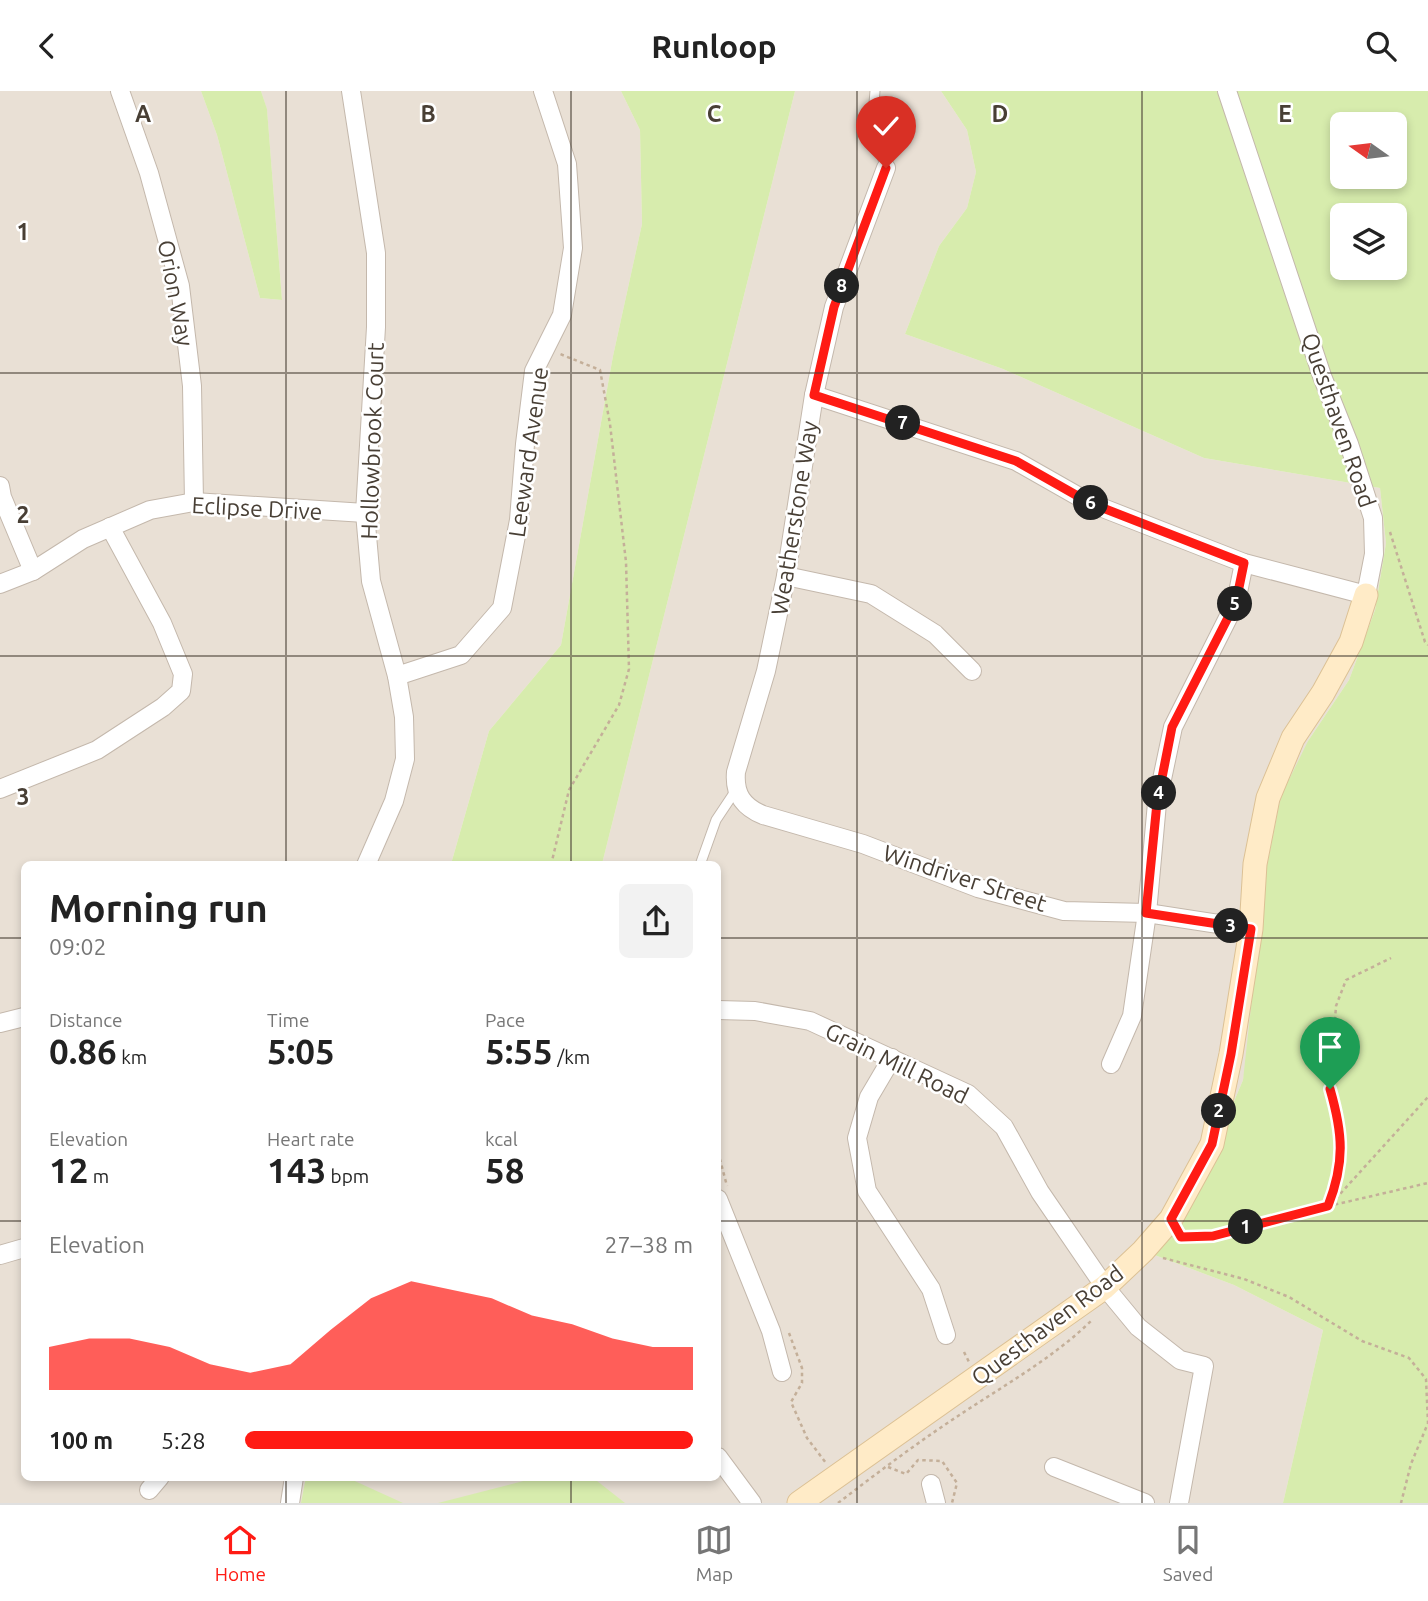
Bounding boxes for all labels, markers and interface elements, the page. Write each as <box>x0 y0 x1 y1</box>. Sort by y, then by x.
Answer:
icon: back <box>28 27 66 65</box>
icon: search <box>1362 27 1400 65</box>
text: Runloop <box>651 28 777 64</box>
pin <box>856 96 916 168</box>
text: A <box>135 101 151 126</box>
text: B <box>420 101 436 126</box>
text: C <box>707 101 722 126</box>
text: D <box>992 101 1008 126</box>
text: E <box>1278 101 1292 126</box>
icon: check <box>867 107 905 145</box>
north arrow <box>1330 112 1407 189</box>
map controls <box>1330 112 1407 280</box>
button: layers <box>1330 203 1407 280</box>
text: 1 <box>17 219 29 244</box>
street label: Orion Way <box>153 238 199 348</box>
pin: 8 <box>824 269 860 303</box>
text: 8 <box>836 274 847 296</box>
street label: Questhaven Road <box>1297 329 1381 511</box>
street label: Hollowbrook Court <box>356 342 388 540</box>
street label: Leeward Avenue <box>504 365 552 539</box>
pin: 7 <box>886 405 920 441</box>
text: 7 <box>897 411 908 433</box>
street label: Weatherstone Way <box>766 419 822 617</box>
pin: 6 <box>1074 485 1108 521</box>
text: 6 <box>1085 491 1096 513</box>
street label: Eclipse Drive <box>191 492 323 524</box>
text: 2 <box>17 502 29 527</box>
pin: 5 <box>1218 587 1252 621</box>
text: 5 <box>1229 592 1240 614</box>
pin: 4 <box>1142 775 1176 811</box>
text: 4 <box>1153 781 1164 803</box>
text: 3 <box>17 784 29 809</box>
street label: Windriver Street <box>880 840 1050 916</box>
button: share <box>619 884 693 958</box>
text: Morning run <box>49 887 268 929</box>
pin: 3 <box>1214 909 1248 943</box>
text: 3 <box>1225 914 1236 936</box>
text: 09:02 <box>49 934 107 959</box>
text: Distance <box>49 1009 123 1031</box>
text: Time <box>267 1009 309 1031</box>
text: Pace <box>485 1009 525 1031</box>
pin <box>1300 1017 1360 1089</box>
street label: Grain Mill Road <box>822 1018 972 1108</box>
icon: arrive <box>1311 1028 1349 1066</box>
text: 0.86 <box>49 1031 117 1071</box>
text: 5:05 <box>267 1031 335 1071</box>
text: 5:55 <box>485 1031 553 1071</box>
text: km <box>117 1046 147 1068</box>
text: /km <box>553 1046 590 1068</box>
pin: 2 <box>1202 1093 1236 1129</box>
text: 2 <box>1213 1099 1224 1121</box>
text: Elevation <box>49 1128 128 1150</box>
text: Heart rate <box>267 1128 354 1150</box>
text: kcal <box>485 1128 518 1150</box>
text: 12 <box>49 1150 88 1190</box>
text: 143 <box>267 1150 326 1190</box>
text: 58 <box>485 1150 524 1190</box>
text: m <box>88 1165 109 1187</box>
text: bpm <box>326 1165 369 1187</box>
pin: 1 <box>1228 1209 1264 1245</box>
text: 1 <box>1240 1215 1251 1237</box>
text: Elevation <box>49 1232 145 1257</box>
text: 27–38 m <box>605 1232 693 1257</box>
street label: Questhaven Road <box>966 1260 1128 1390</box>
text: 100 m <box>49 1428 113 1453</box>
text: 5:28 <box>161 1428 206 1453</box>
tab: Home <box>215 1521 266 1585</box>
tab: Map <box>695 1521 733 1585</box>
tab: Saved <box>1163 1521 1213 1585</box>

